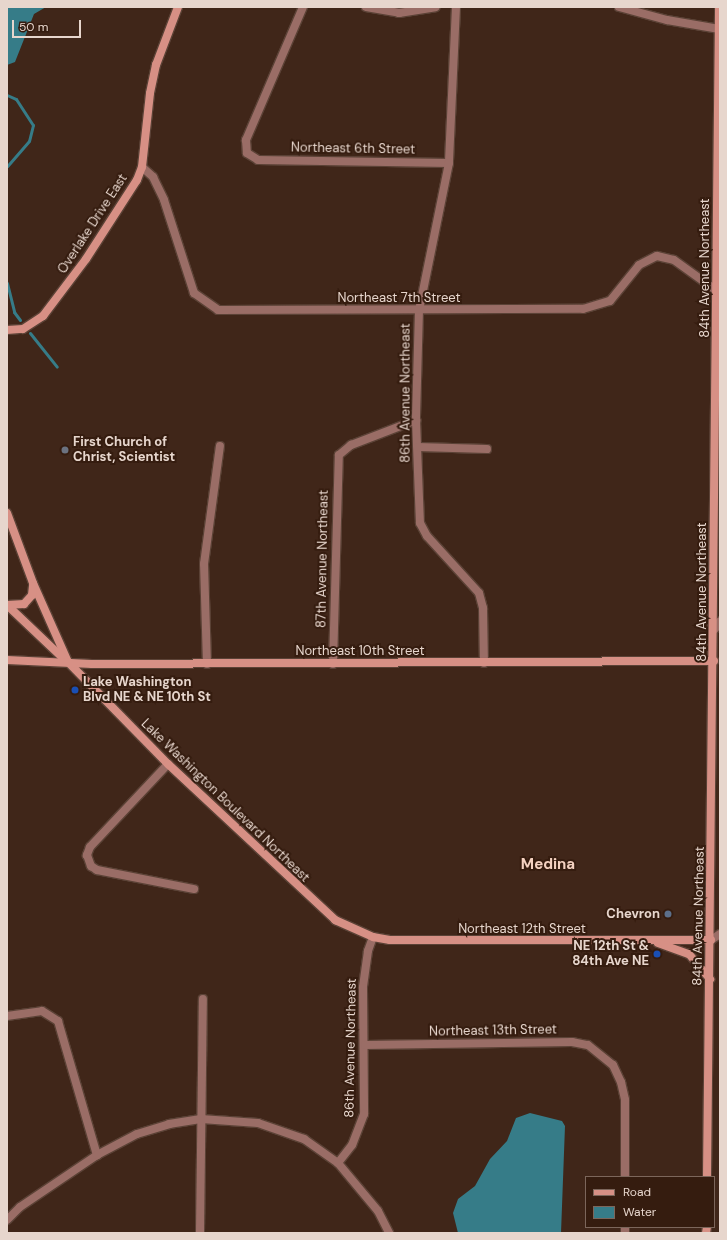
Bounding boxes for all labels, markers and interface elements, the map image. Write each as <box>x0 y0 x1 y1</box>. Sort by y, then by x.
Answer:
scale bar <box>14 12 83 38</box>
text: 50 m <box>19 19 48 35</box>
street label: Northeast 6th Street <box>291 140 415 158</box>
street label: Overlake Drive East <box>55 171 131 277</box>
street label: 84th Avenue Northeast <box>697 198 713 338</box>
street label: Northeast 7th Street <box>337 290 461 306</box>
street label: 86th Avenue Northeast <box>398 323 414 463</box>
place label: First Church of Christ, Scientist <box>73 435 175 466</box>
marker: First Church of Christ, Scientist <box>60 445 70 455</box>
street label: 87th Avenue Northeast <box>314 490 332 628</box>
street label: 84th Avenue Northeast <box>694 522 710 662</box>
street label: Northeast 10th Street <box>295 643 425 659</box>
place label: Lake Washington Blvd NE & NE 10th St <box>83 675 211 706</box>
marker: Lake Washington Blvd NE & NE 10th St <box>70 685 80 695</box>
street label: Lake Washington Boulevard Northeast <box>138 716 312 886</box>
street label: 84th Avenue Northeast <box>690 846 708 986</box>
district label: Medina <box>521 856 575 874</box>
place label: Chevron <box>606 906 660 922</box>
marker: Chevron <box>663 909 673 919</box>
street label: Northeast 12th Street <box>458 921 586 937</box>
place label: NE 12th St & 84th Ave NE <box>572 939 649 970</box>
marker: NE 12th St & 84th Ave NE <box>652 949 662 959</box>
street label: 86th Avenue Northeast <box>342 978 360 1118</box>
street label: Northeast 13th Street <box>429 1022 557 1040</box>
legend <box>585 1176 715 1228</box>
text: Road <box>623 1184 651 1200</box>
text: Water <box>623 1204 656 1220</box>

